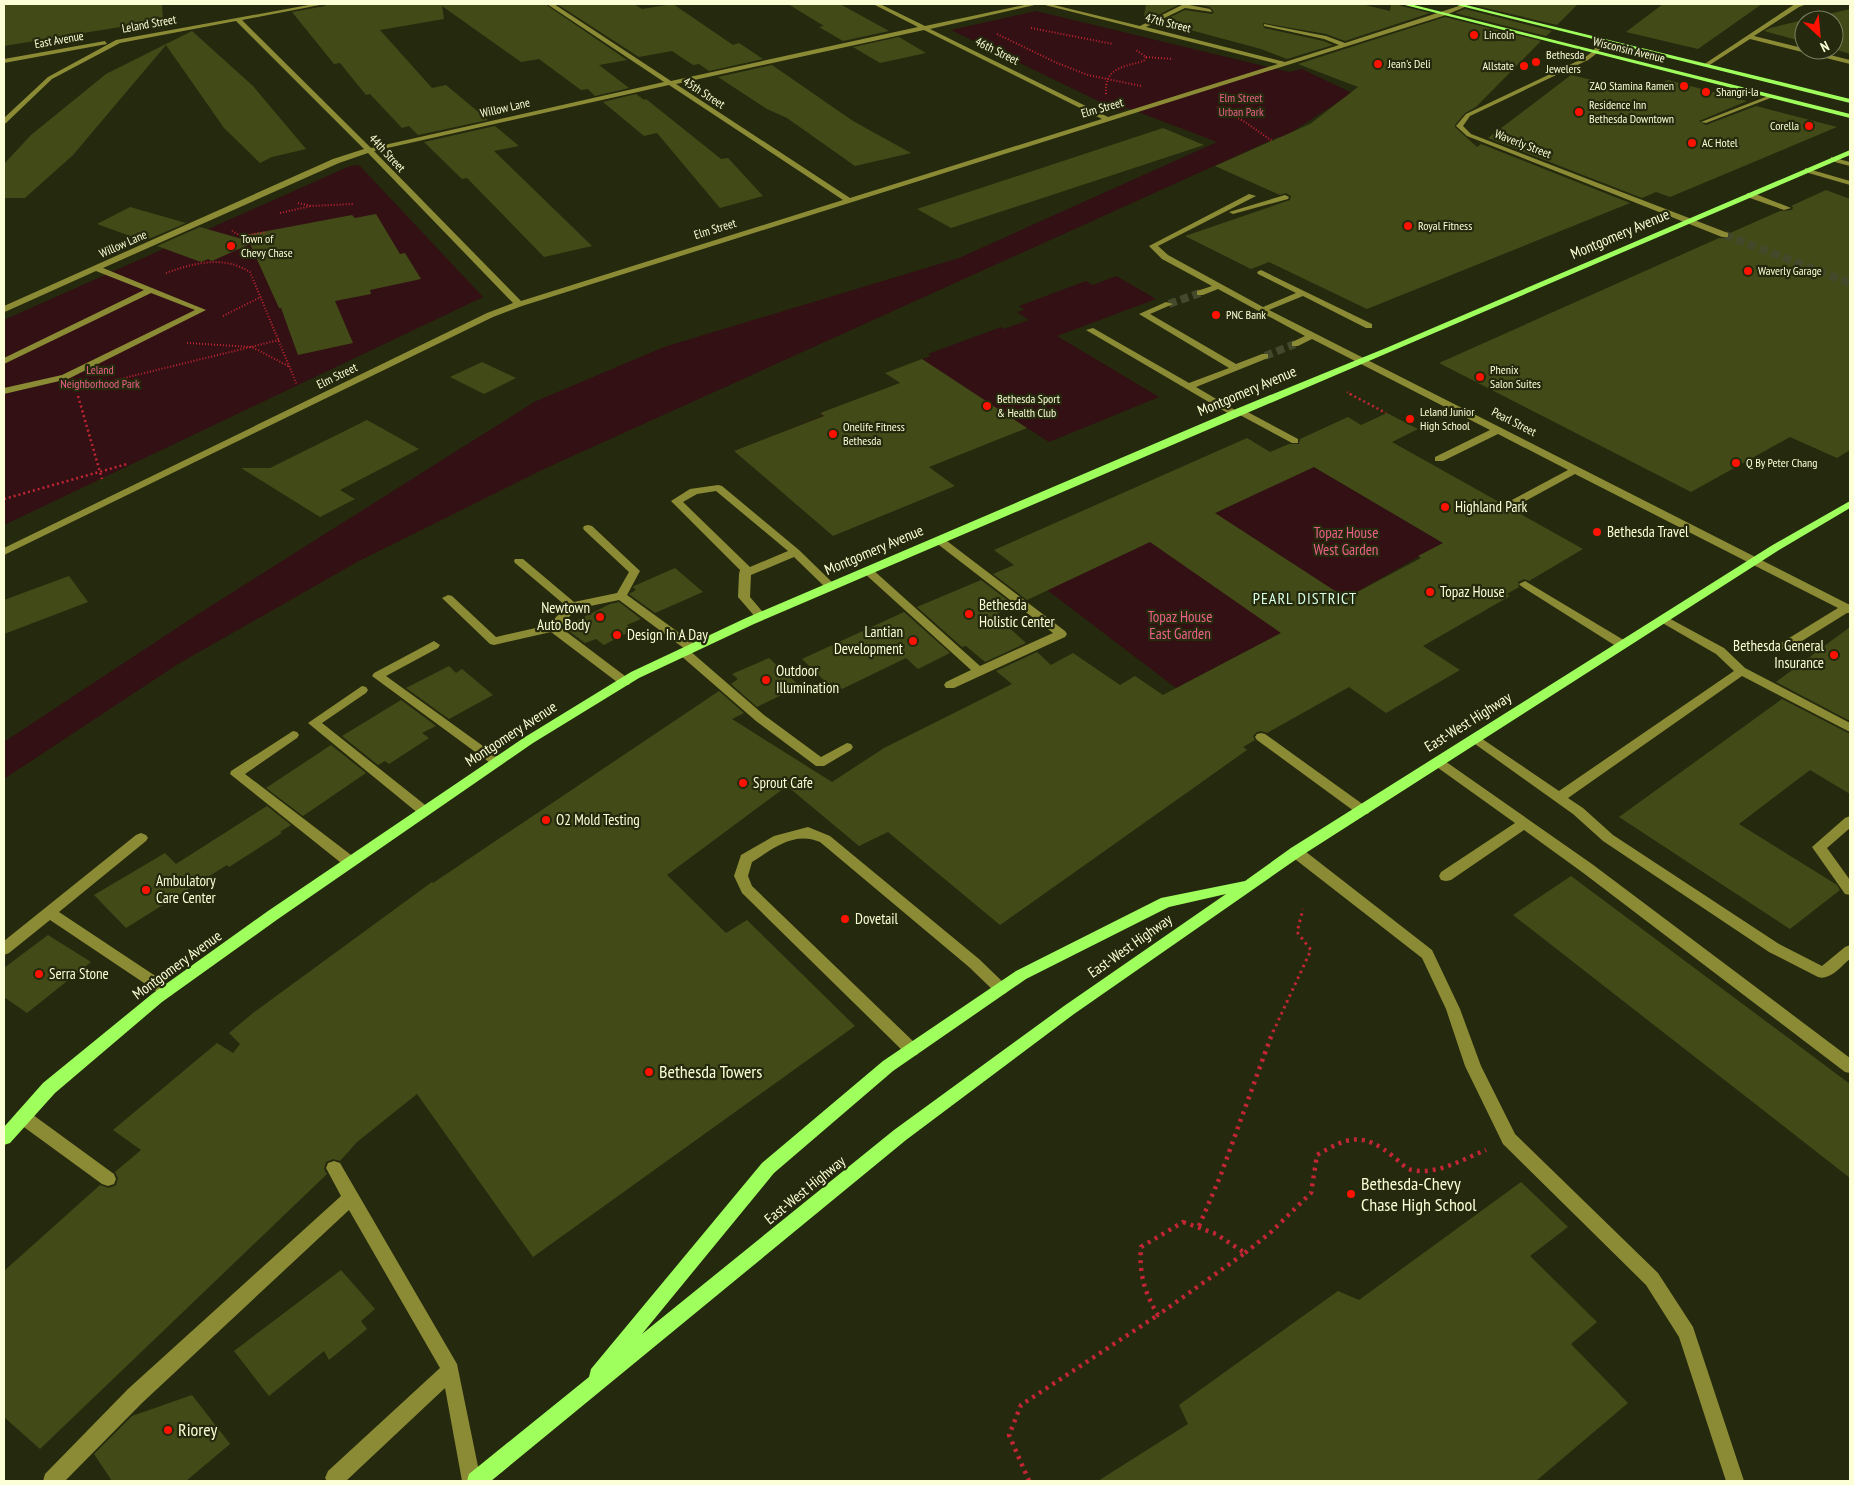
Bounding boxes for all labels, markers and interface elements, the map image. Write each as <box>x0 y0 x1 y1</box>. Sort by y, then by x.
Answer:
street label: 47th Street <box>1144 10 1193 36</box>
north arrow <box>1794 10 1844 60</box>
street label: Leland Street <box>121 11 178 36</box>
place label: Lincoln <box>1484 27 1514 42</box>
street label: East Avenue <box>33 28 85 51</box>
marker: Lincoln <box>1468 29 1480 41</box>
street label: Wisconsin Avenue <box>1592 33 1667 66</box>
street label: 46th Street <box>973 34 1022 68</box>
text: N <box>1817 37 1832 56</box>
place label: Bethesda Jewelers <box>1545 47 1584 76</box>
place label: Jean's Deli <box>1387 56 1431 71</box>
marker: Bethesda Jewelers <box>1530 56 1542 68</box>
marker: Jean's Deli <box>1372 58 1384 70</box>
place label: Allstate <box>1482 58 1514 73</box>
marker: Allstate <box>1518 60 1530 72</box>
street label: 45th Street <box>681 74 729 112</box>
place label: ZAO Stamina Ramen <box>1590 78 1674 93</box>
marker: ZAO Stamina Ramen <box>1678 80 1690 92</box>
place label: Shangri-la <box>1716 84 1759 99</box>
marker: Shangri-la <box>1700 86 1712 98</box>
park label: Elm Street Urban Park <box>1218 90 1264 119</box>
street label: Elm Street <box>1079 94 1125 121</box>
street label: Willow Lane <box>479 95 531 121</box>
place label: Residence Inn Bethesda Downtown <box>1589 97 1674 126</box>
marker: Residence Inn Bethesda Downtown <box>1573 106 1585 118</box>
place label: Corella <box>1770 118 1799 133</box>
marker: Corella <box>1803 120 1815 132</box>
street label: Waverly Street <box>1493 126 1554 161</box>
street label: 44th Street <box>366 130 409 175</box>
place label: AC Hotel <box>1702 135 1738 150</box>
marker: AC Hotel <box>1686 137 1698 149</box>
street label: Montgomery Avenue <box>1568 204 1672 263</box>
street label: Elm Street <box>692 215 738 242</box>
place label: Royal Fitness <box>1418 218 1472 233</box>
marker: Royal Fitness <box>1402 220 1414 232</box>
street label: Willow Lane <box>97 226 149 261</box>
place label: Town of Chevy Chase <box>241 231 293 260</box>
marker: Town of Chevy Chase <box>225 240 237 252</box>
place label: Waverly Garage <box>1758 263 1822 278</box>
marker: Waverly Garage <box>1742 265 1754 277</box>
place label: PNC Bank <box>1226 307 1266 322</box>
marker: PNC Bank <box>1210 309 1222 321</box>
street label: Elm Street <box>314 359 360 392</box>
street label: Montgomery Avenue <box>1195 361 1299 420</box>
park label: Leland Neighborhood Park <box>60 362 140 391</box>
place label: Phenix Salon Suites <box>1490 362 1541 391</box>
marker: Phenix Salon Suites <box>1474 371 1486 383</box>
place label: Bethesda Sport & Health Club <box>997 391 1061 420</box>
marker: Bethesda Sport & Health Club <box>981 400 993 412</box>
place label: Leland Junior High School <box>1420 404 1475 433</box>
street label: Pearl Street <box>1489 404 1540 440</box>
marker: Leland Junior High School <box>1404 413 1416 425</box>
place label: Onelife Fitness Bethesda <box>843 419 905 448</box>
marker: Onelife Fitness Bethesda <box>827 428 839 440</box>
place label: Q By Peter Chang <box>1746 455 1818 470</box>
marker: Q By Peter Chang <box>1730 457 1742 469</box>
place label: Highland Park <box>1455 497 1528 516</box>
marker: Highland Park <box>1439 501 1451 513</box>
street label: Montgomery Avenue <box>822 520 926 579</box>
place label: Bethesda Travel <box>1607 522 1689 541</box>
park label: Topaz House West Garden <box>1314 523 1378 559</box>
marker: Bethesda Travel <box>1591 526 1603 538</box>
place label: Topaz House <box>1440 582 1505 601</box>
marker: Topaz House <box>1424 586 1436 598</box>
district label: PEARL DISTRICT <box>1253 588 1357 608</box>
place label: Bethesda Holistic Center <box>979 595 1055 631</box>
place label: Newtown Auto Body <box>537 598 590 634</box>
park label: Topaz House East Garden <box>1148 607 1212 643</box>
marker: Bethesda Holistic Center <box>963 608 975 620</box>
marker: Newtown Auto Body <box>594 611 606 623</box>
place label: Lantian Development <box>834 622 903 658</box>
place label: Design In A Day <box>627 625 708 644</box>
marker: Design In A Day <box>611 629 623 641</box>
marker: Lantian Development <box>907 635 919 647</box>
place label: Bethesda General Insurance <box>1733 636 1825 672</box>
marker: Bethesda General Insurance <box>1828 649 1840 661</box>
place label: Outdoor Illumination <box>776 661 839 697</box>
marker: Outdoor Illumination <box>760 674 772 686</box>
street label: East-West Highway <box>1421 687 1515 756</box>
street label: Montgomery Avenue <box>461 697 560 770</box>
place label: Sprout Cafe <box>753 773 813 792</box>
marker: Sprout Cafe <box>737 777 749 789</box>
place label: O2 Mold Testing <box>556 810 640 829</box>
marker: O2 Mold Testing <box>540 814 552 826</box>
place label: Ambulatory Care Center <box>156 871 217 907</box>
marker: Ambulatory Care Center <box>140 884 152 896</box>
place label: Dovetail <box>855 909 899 928</box>
street label: East-West Highway <box>1084 909 1176 982</box>
marker: Dovetail <box>839 913 851 925</box>
street label: Montgomery Avenue <box>128 926 225 1003</box>
place label: Serra Stone <box>49 964 109 983</box>
marker: Serra Stone <box>33 968 45 980</box>
place label: Bethesda Towers <box>659 1060 762 1083</box>
marker: Bethesda Towers <box>643 1066 655 1078</box>
street label: East-West Highway <box>760 1151 849 1228</box>
place label: Bethesda-Chevy Chase High School <box>1361 1172 1477 1216</box>
marker: Bethesda-Chevy Chase High School <box>1345 1188 1357 1200</box>
place label: Riorey <box>178 1418 217 1441</box>
marker: Riorey <box>162 1424 174 1436</box>

